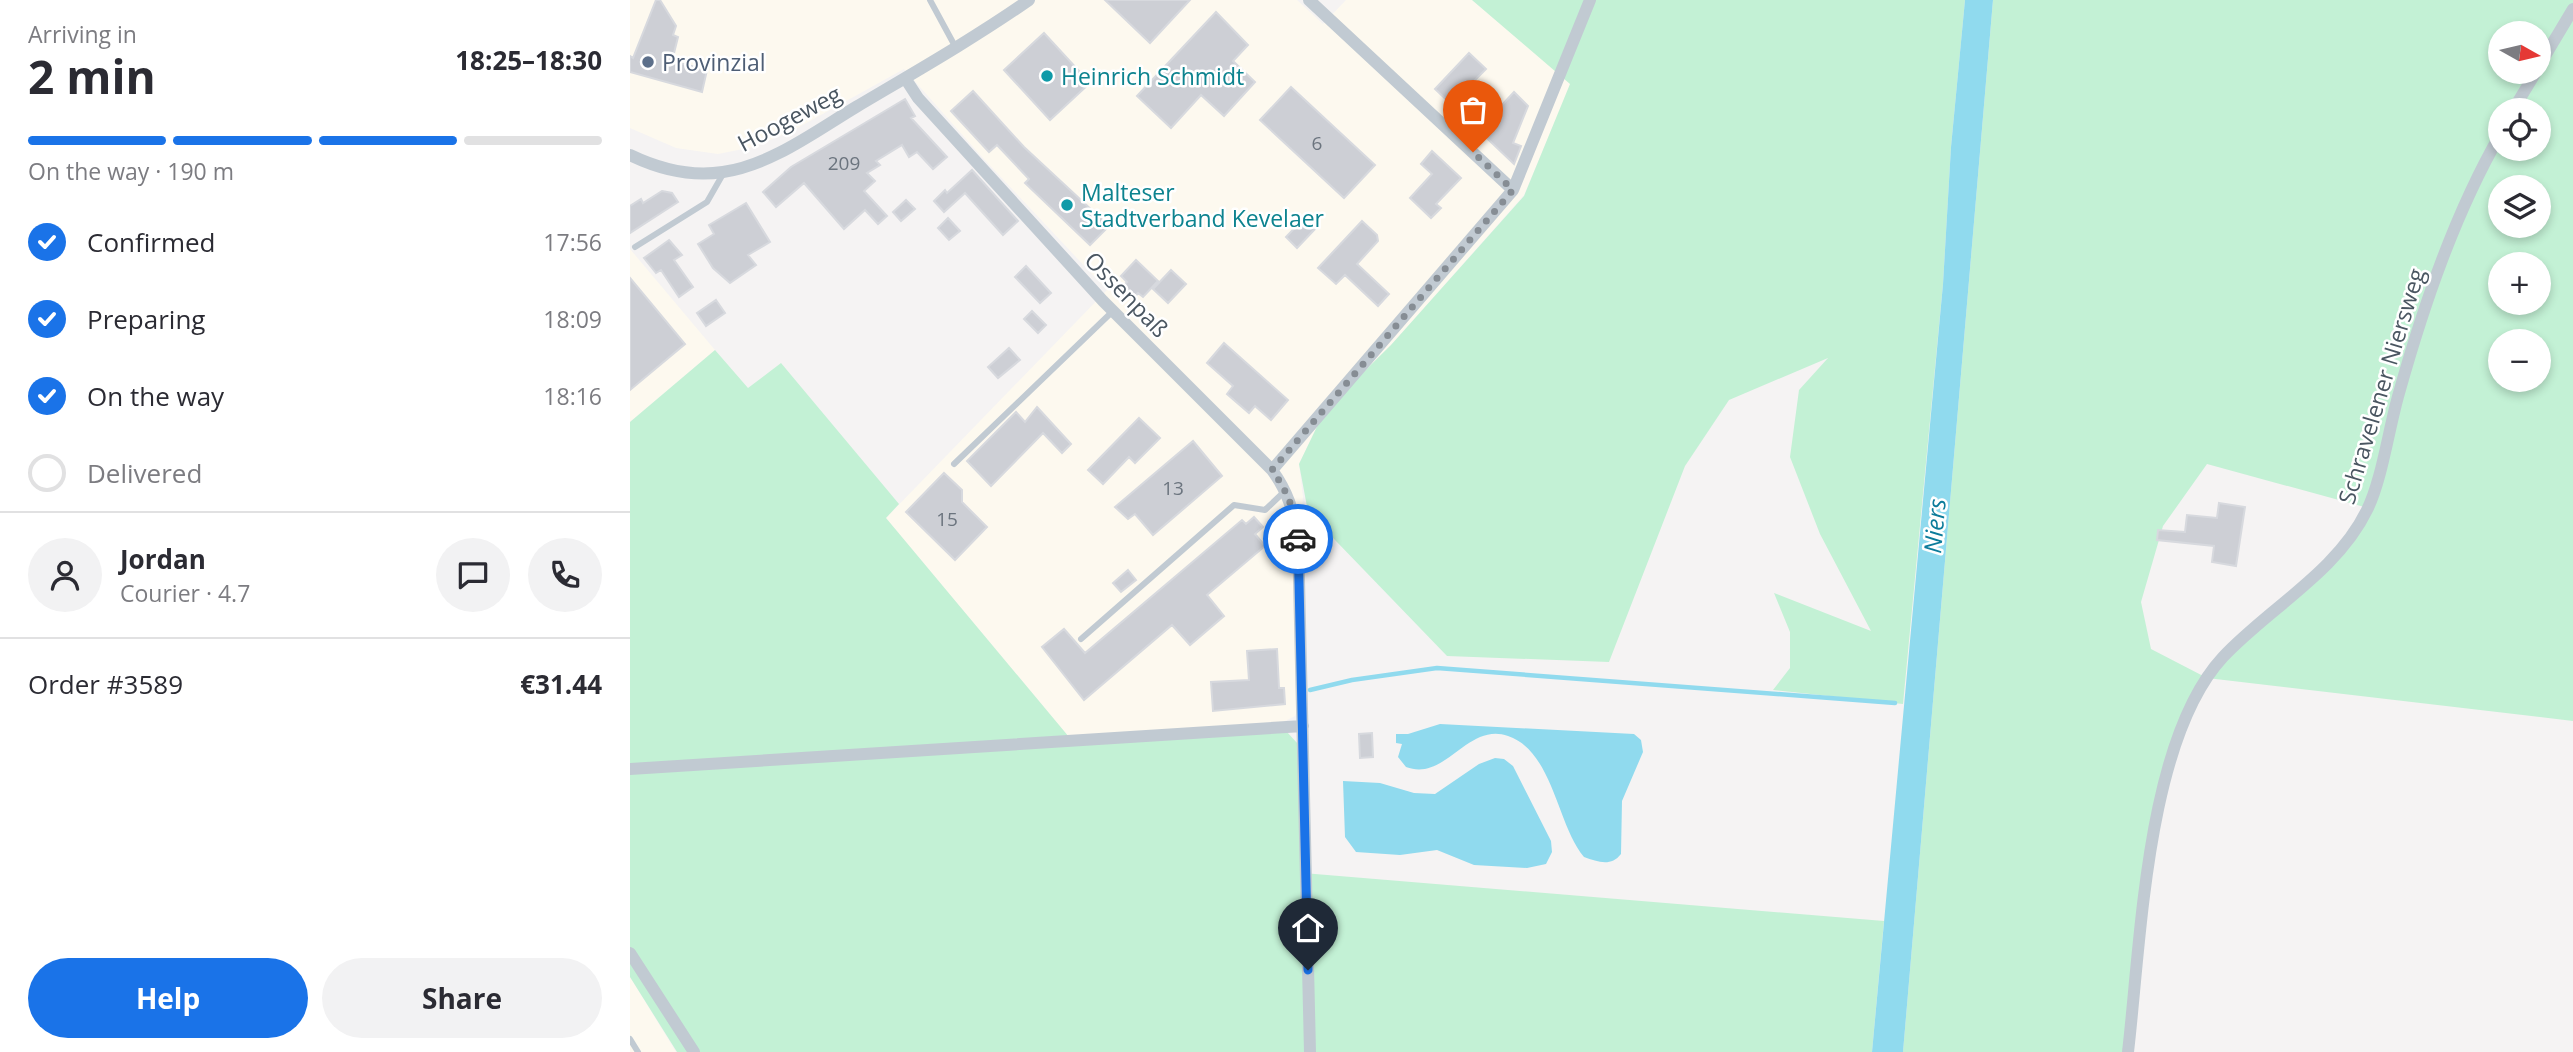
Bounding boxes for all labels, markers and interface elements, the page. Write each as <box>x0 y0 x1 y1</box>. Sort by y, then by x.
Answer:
text: Arriving in <box>28 18 137 50</box>
north arrow <box>2488 21 2552 84</box>
map controls <box>2488 21 2551 392</box>
text: 18:25–18:30 <box>455 42 602 78</box>
text: 2 min <box>28 45 156 107</box>
place label: Provinzial <box>662 46 766 78</box>
marker: Provinzial <box>640 54 656 70</box>
place label: Heinrich Schmidt <box>1061 60 1244 92</box>
marker: Heinrich Schmidt <box>1039 68 1055 84</box>
street label: Hoogeweg <box>731 77 847 159</box>
pin <box>1443 80 1503 152</box>
icon: bag <box>1454 91 1492 129</box>
button: locate <box>2488 98 2551 161</box>
house number: 6 <box>1312 130 1322 156</box>
house number: 209 <box>828 150 860 176</box>
text: On the way · 190 m <box>28 155 234 187</box>
button: layers <box>2488 175 2551 238</box>
place label: Malteser Stadtverband Kevelaer <box>1081 176 1325 234</box>
marker: Malteser Stadtverband Kevelaer <box>1059 197 1075 213</box>
icon: check <box>28 223 66 261</box>
text: Confirmed <box>87 224 215 260</box>
text: 17:56 <box>543 226 602 258</box>
street label: Ossenpaß <box>1078 244 1176 344</box>
button: + <box>2488 252 2551 315</box>
street label: Schravelener Niersweg <box>2330 264 2432 508</box>
icon: check <box>28 300 66 338</box>
text: Preparing <box>87 301 205 337</box>
text: 18:09 <box>543 303 602 335</box>
button: − <box>2488 329 2551 392</box>
icon: check <box>28 377 66 415</box>
text: On the way <box>87 378 224 414</box>
text: 18:16 <box>543 380 602 412</box>
text: Delivered <box>87 455 202 491</box>
house number: 13 <box>1162 475 1184 501</box>
water label: Niers <box>1915 497 1953 555</box>
courier <box>1263 504 1333 574</box>
house number: 15 <box>936 506 958 532</box>
icon: car <box>1279 520 1317 558</box>
button: person <box>28 538 102 612</box>
button: chat <box>436 538 510 612</box>
button: phone <box>528 538 602 612</box>
text: Jordan <box>120 541 206 577</box>
text: Courier · 4.7 <box>120 577 250 609</box>
text: Order #3589 <box>28 666 183 702</box>
text: €31.44 <box>520 666 602 702</box>
pin <box>1278 898 1338 970</box>
icon: home <box>1289 909 1327 947</box>
button: Help <box>28 958 308 1038</box>
button: Share <box>322 958 602 1038</box>

